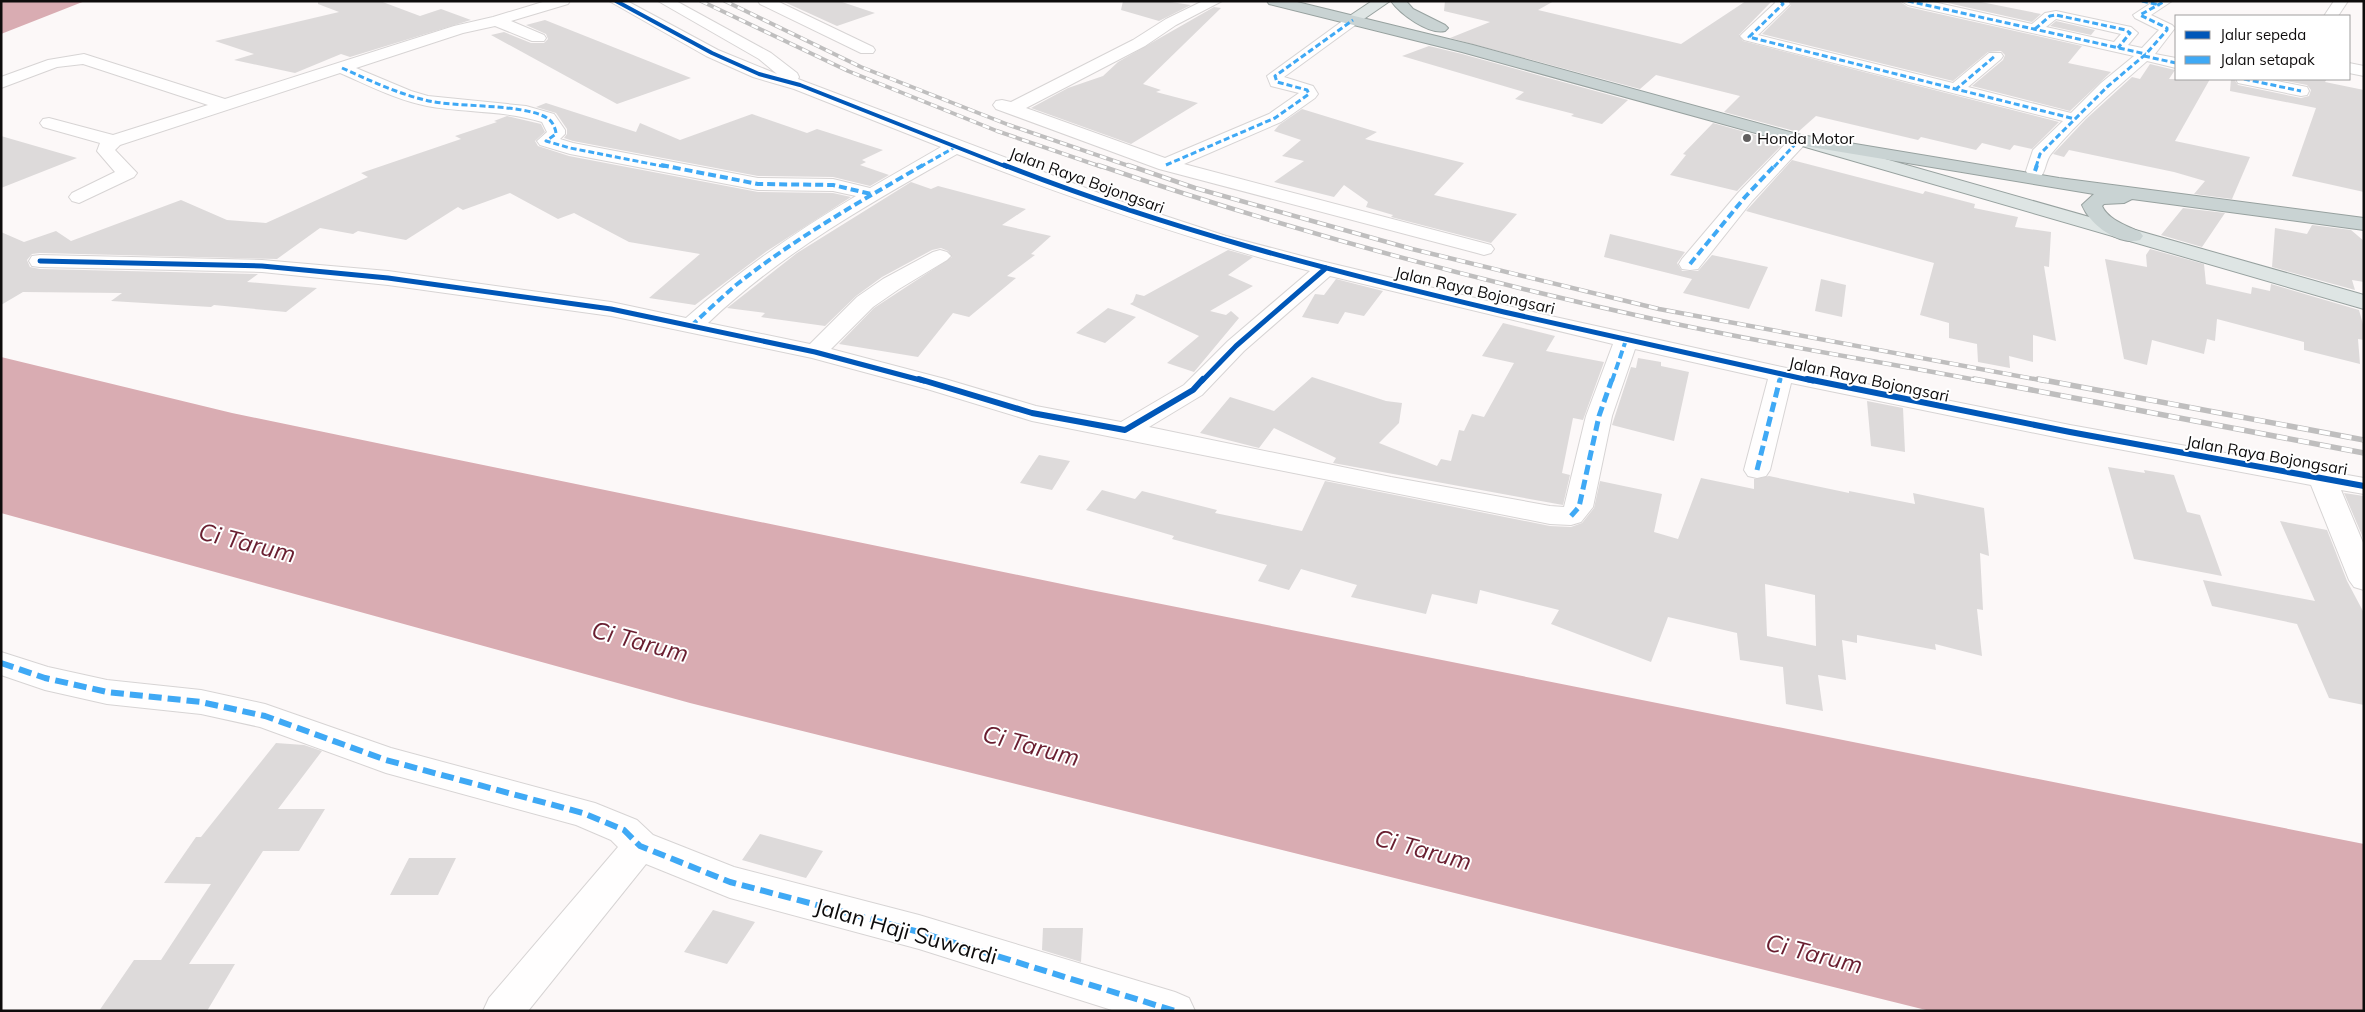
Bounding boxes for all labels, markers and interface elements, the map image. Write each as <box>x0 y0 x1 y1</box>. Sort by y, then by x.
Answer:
legend <box>2175 15 2350 80</box>
text: Jalur sepeda <box>2220 25 2306 44</box>
text: Jalan setapak <box>2220 50 2315 69</box>
place label: Honda Motor <box>1757 128 1855 148</box>
marker: Honda Motor <box>1741 132 1753 144</box>
street label: Jalan Raya Bojongsari <box>1007 143 1167 217</box>
street label: Jalan Raya Bojongsari <box>1393 262 1557 318</box>
street label: Jalan Raya Bojongsari <box>1787 352 1951 406</box>
street label: Jalan Raya Bojongsari <box>2185 431 2349 479</box>
water label: Ci Tarum <box>196 515 299 569</box>
water label: Ci Tarum <box>589 614 692 668</box>
water label: Ci Tarum <box>980 718 1083 772</box>
water label: Ci Tarum <box>1372 822 1475 876</box>
street label: Jalan Haji Suwardi <box>812 892 1000 970</box>
water label: Ci Tarum <box>1763 926 1866 980</box>

